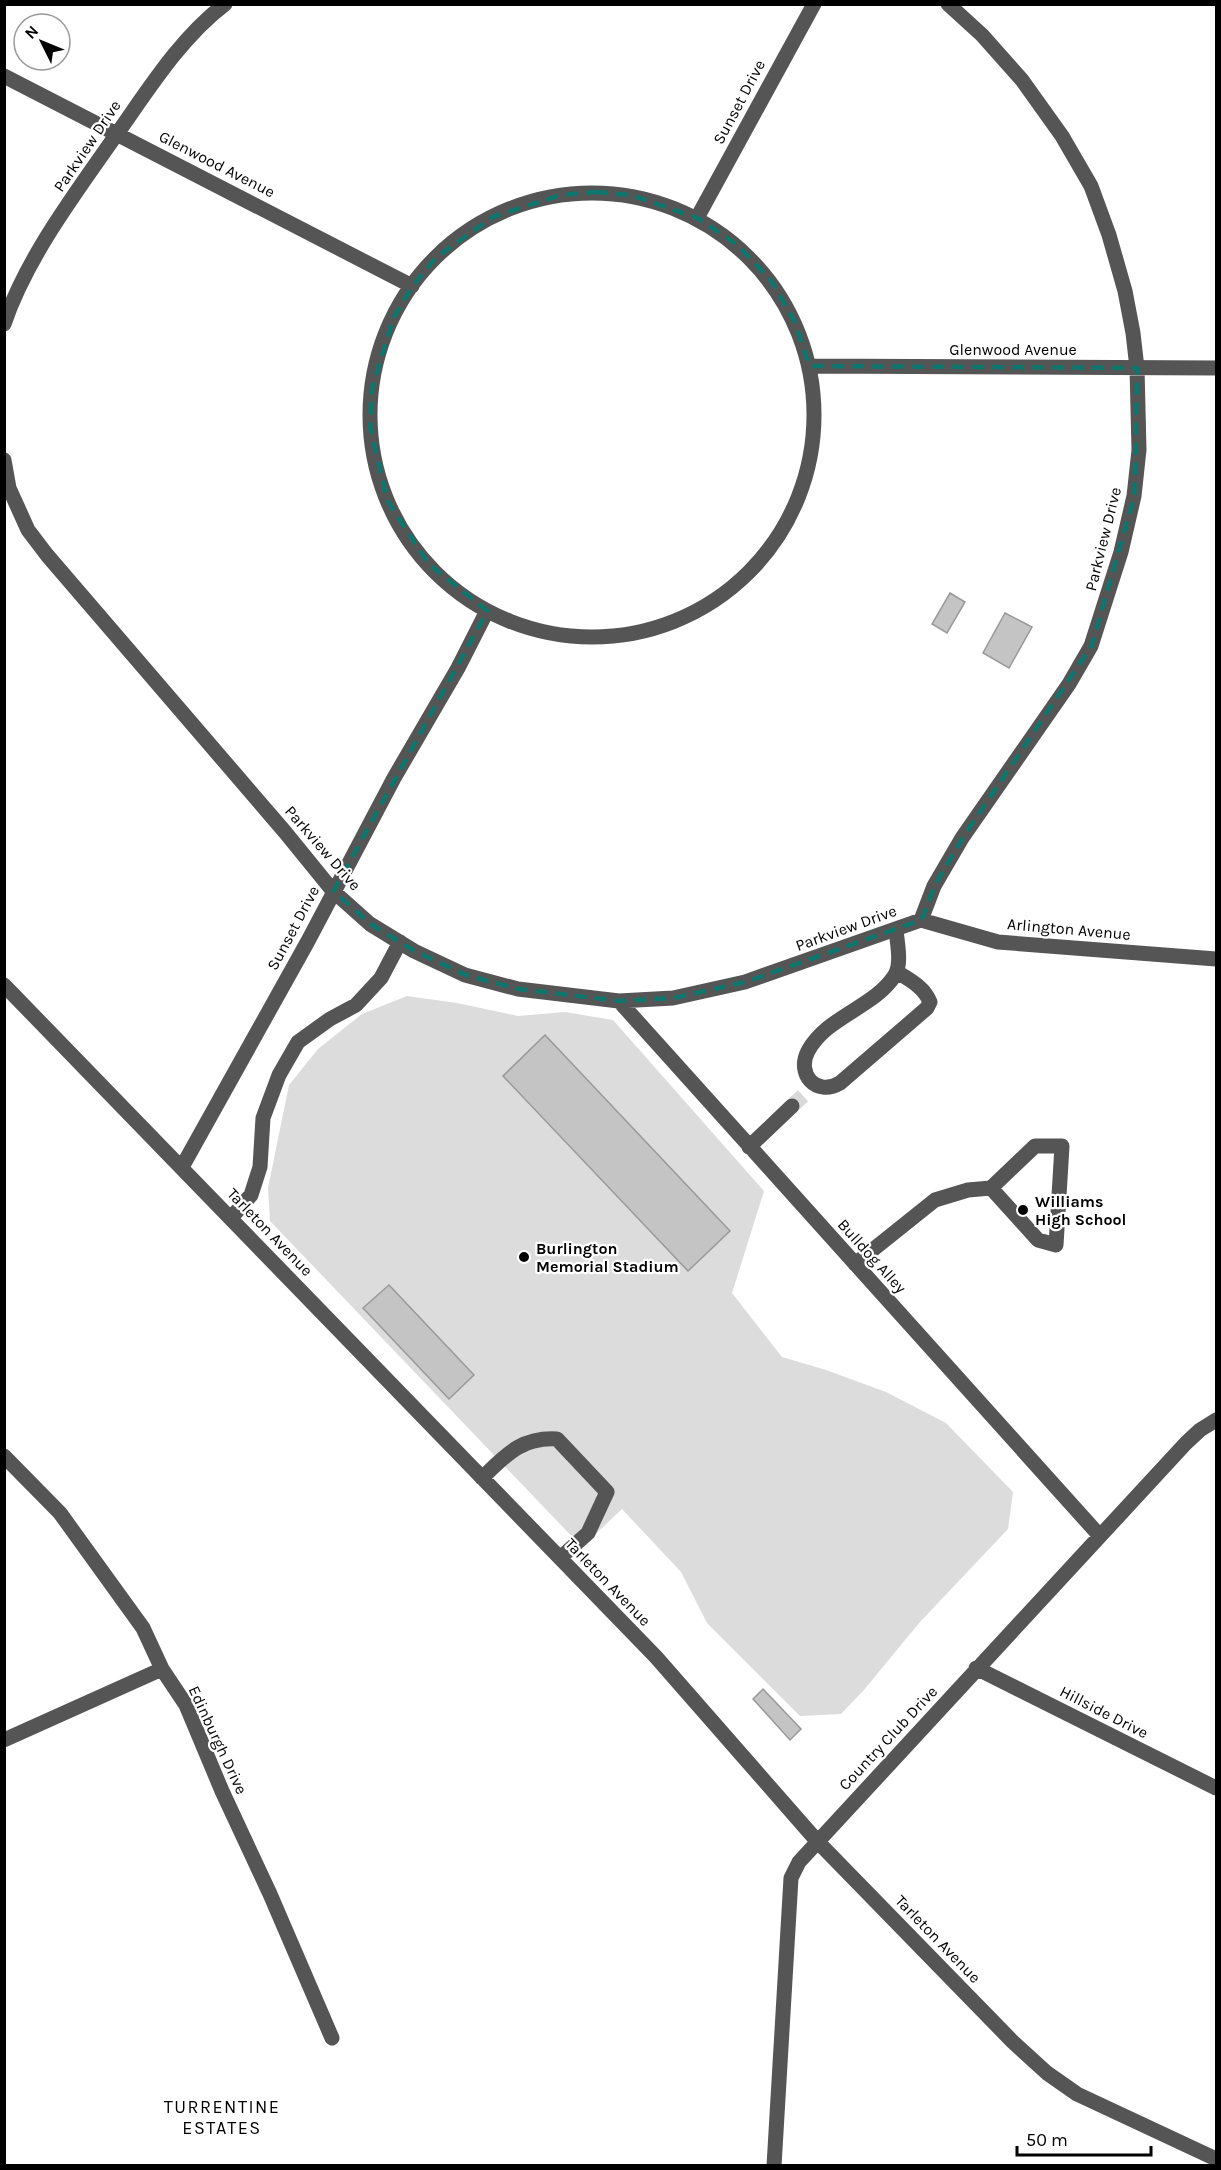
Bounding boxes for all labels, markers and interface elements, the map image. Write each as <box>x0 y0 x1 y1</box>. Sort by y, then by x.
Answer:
north arrow <box>12 12 72 72</box>
text: N <box>21 21 42 43</box>
street label: Sunset Drive <box>709 57 769 147</box>
street label: Parkview Drive <box>49 97 125 195</box>
street label: Glenwood Avenue <box>156 127 278 201</box>
street label: Glenwood Avenue <box>949 340 1077 359</box>
street label: Parkview Drive <box>1081 485 1125 593</box>
street label: Parkview Drive <box>281 802 365 894</box>
street label: Sunset Drive <box>263 883 323 973</box>
street label: Parkview Drive <box>793 901 899 955</box>
street label: Arlington Avenue <box>1007 914 1131 944</box>
street label: Tarleton Avenue <box>223 1184 317 1280</box>
place label: Williams High School <box>1035 1192 1127 1229</box>
marker: Williams High School <box>1016 1203 1030 1217</box>
street label: Bulldog Alley <box>834 1215 911 1297</box>
place label: Burlington Memorial Stadium <box>536 1239 679 1276</box>
marker: Burlington Memorial Stadium <box>517 1250 531 1264</box>
street label: Tarleton Avenue <box>561 1534 655 1630</box>
street label: Country Club Drive <box>835 1682 941 1794</box>
street label: Hillside Drive <box>1057 1682 1151 1742</box>
street label: Edinburgh Drive <box>185 1683 251 1797</box>
street label: Tarleton Avenue <box>891 1891 985 1987</box>
district label: TURRENTINE ESTATES <box>164 2096 280 2139</box>
scale bar <box>1017 2119 1150 2157</box>
text: 50 m <box>1026 2129 1068 2151</box>

